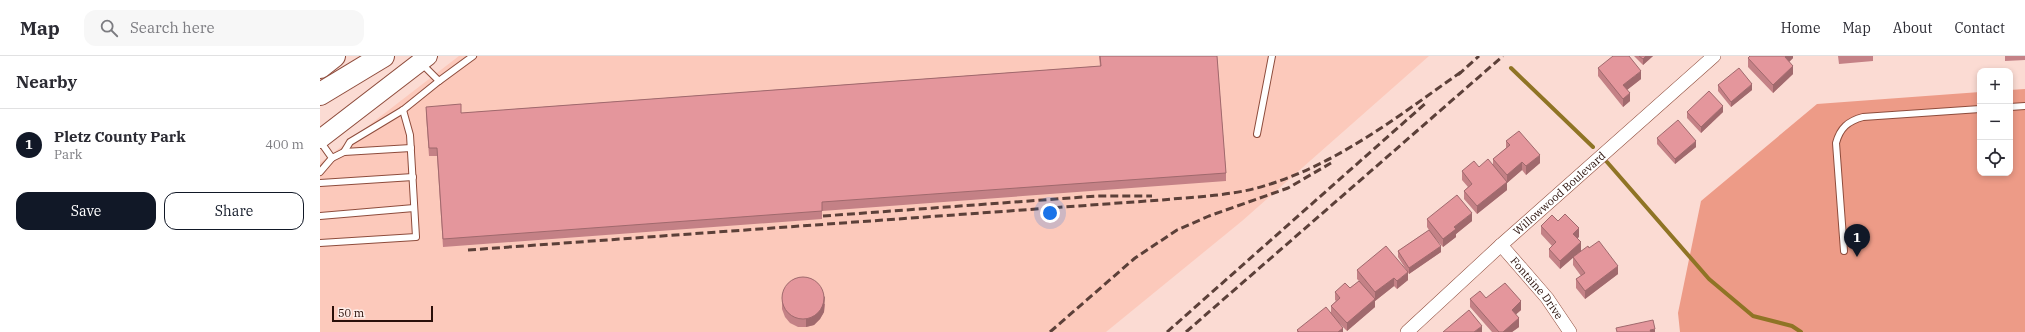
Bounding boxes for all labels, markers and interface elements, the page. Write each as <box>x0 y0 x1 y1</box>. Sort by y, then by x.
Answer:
search box <box>84 10 364 46</box>
text: Map <box>20 16 60 40</box>
icon: search <box>98 17 120 39</box>
text: Search here <box>130 18 214 37</box>
text: Home <box>1781 19 1820 37</box>
text: Map <box>1842 19 1871 37</box>
text: About <box>1893 19 1932 37</box>
text: Contact <box>1954 19 2005 37</box>
map controls <box>1977 68 2013 176</box>
button: + <box>1977 68 2013 104</box>
text: Nearby <box>16 71 77 93</box>
button: − <box>1977 104 2013 140</box>
text: Pletz County Park <box>54 127 186 146</box>
text: 1 <box>25 136 33 153</box>
text: 400 m <box>265 136 304 153</box>
button: locate <box>1977 140 2013 176</box>
text: Park <box>54 146 82 163</box>
street label: Willowwood Boulevard <box>1510 148 1609 238</box>
button: Save <box>16 192 156 230</box>
button: Share <box>164 192 304 230</box>
your location <box>1040 203 1060 223</box>
pin: 1 <box>1844 224 1870 257</box>
street label: Fontaine Drive <box>1507 254 1566 322</box>
scale bar <box>332 304 433 323</box>
text: 50 m <box>338 306 364 320</box>

